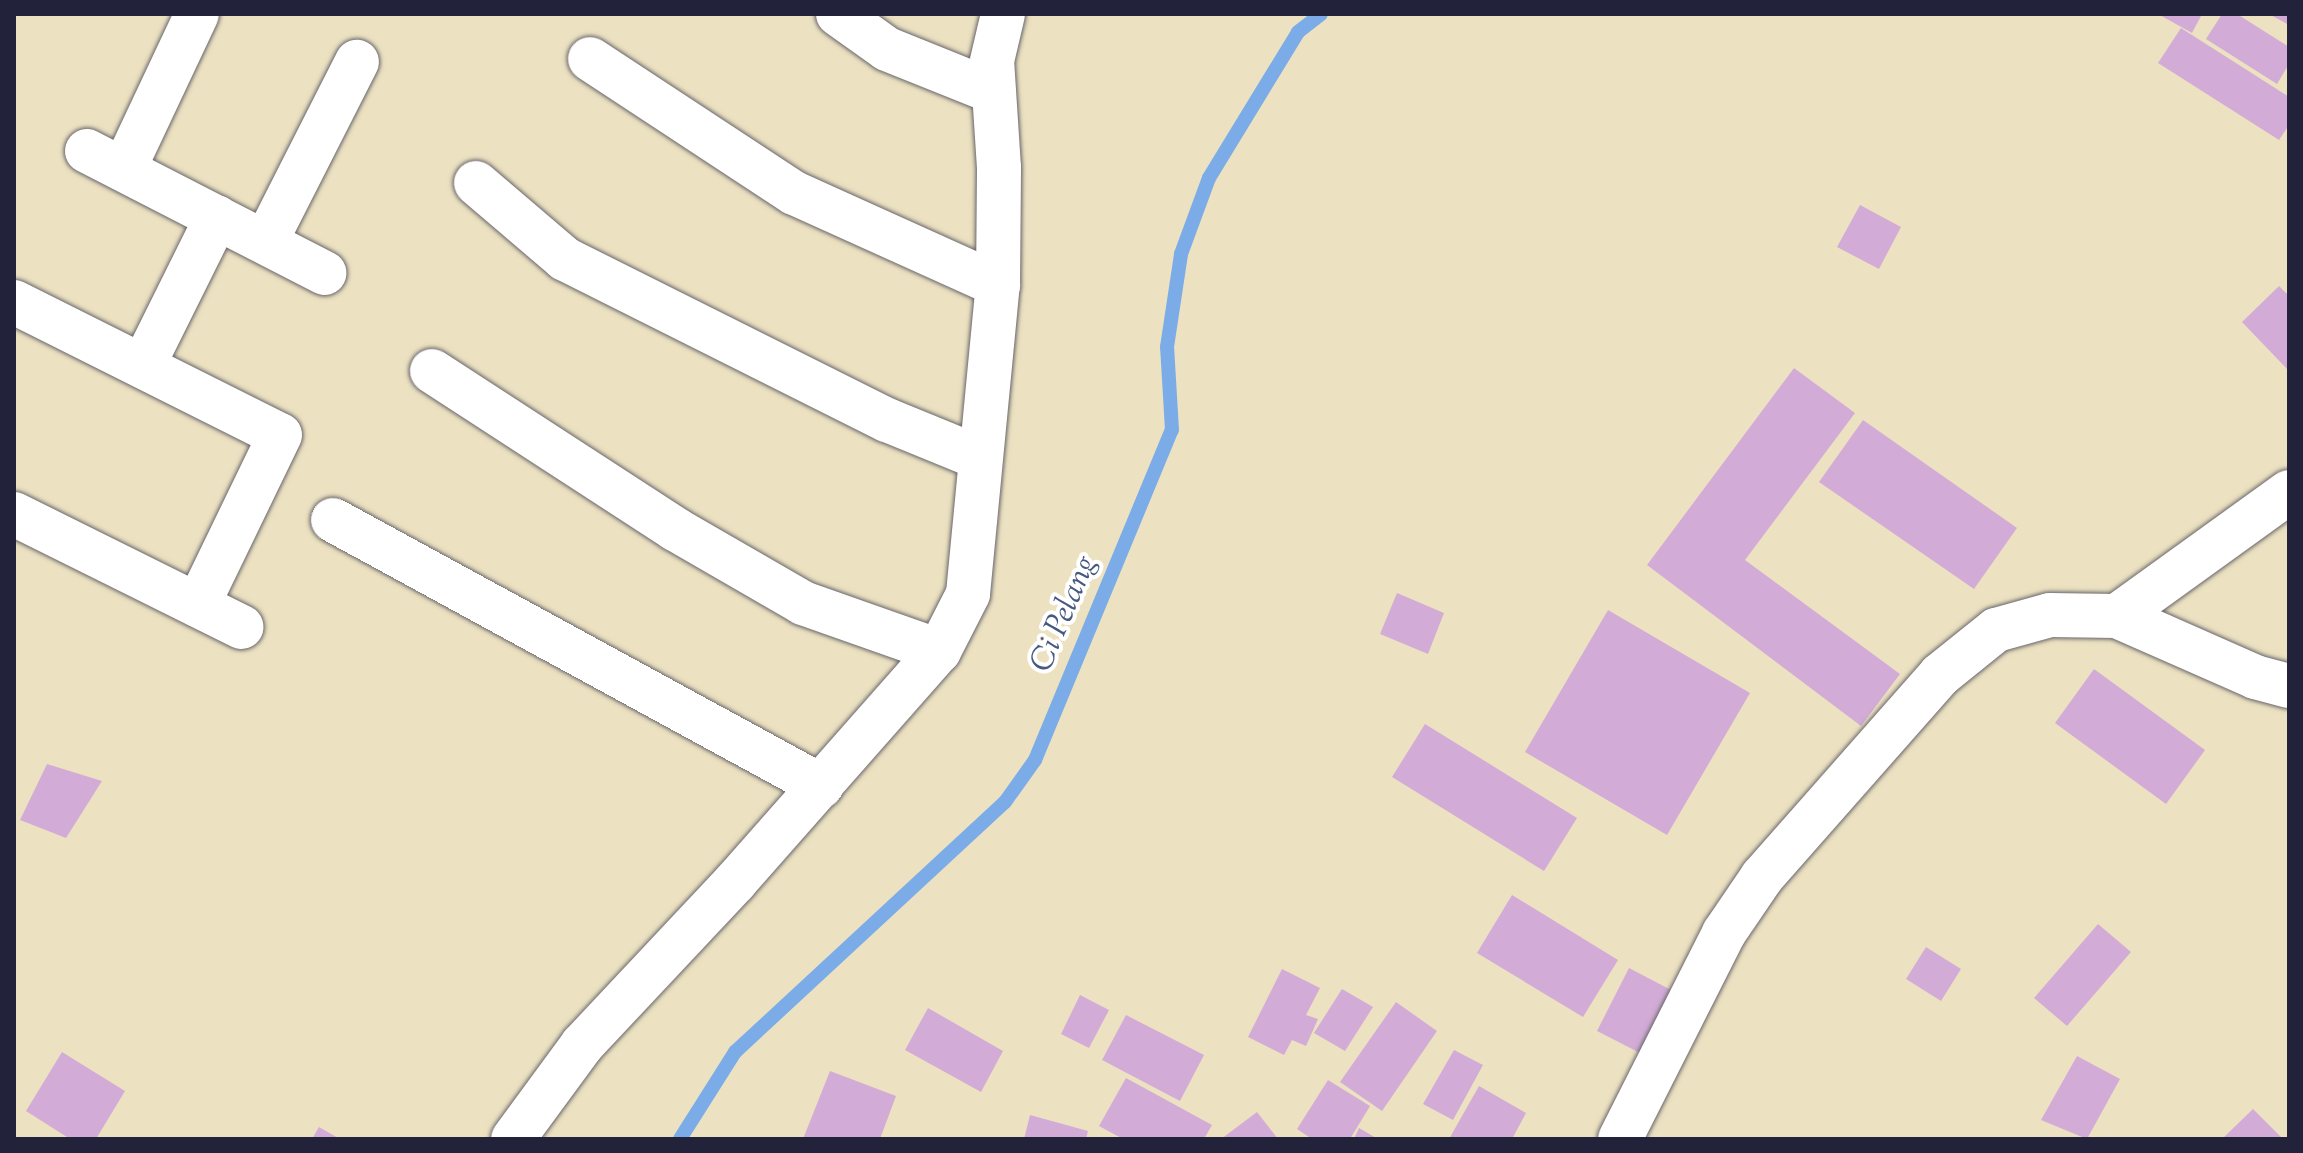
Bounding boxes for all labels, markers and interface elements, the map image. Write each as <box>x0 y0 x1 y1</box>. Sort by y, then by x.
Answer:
water label: Ci Pelang <box>1023 550 1107 678</box>

